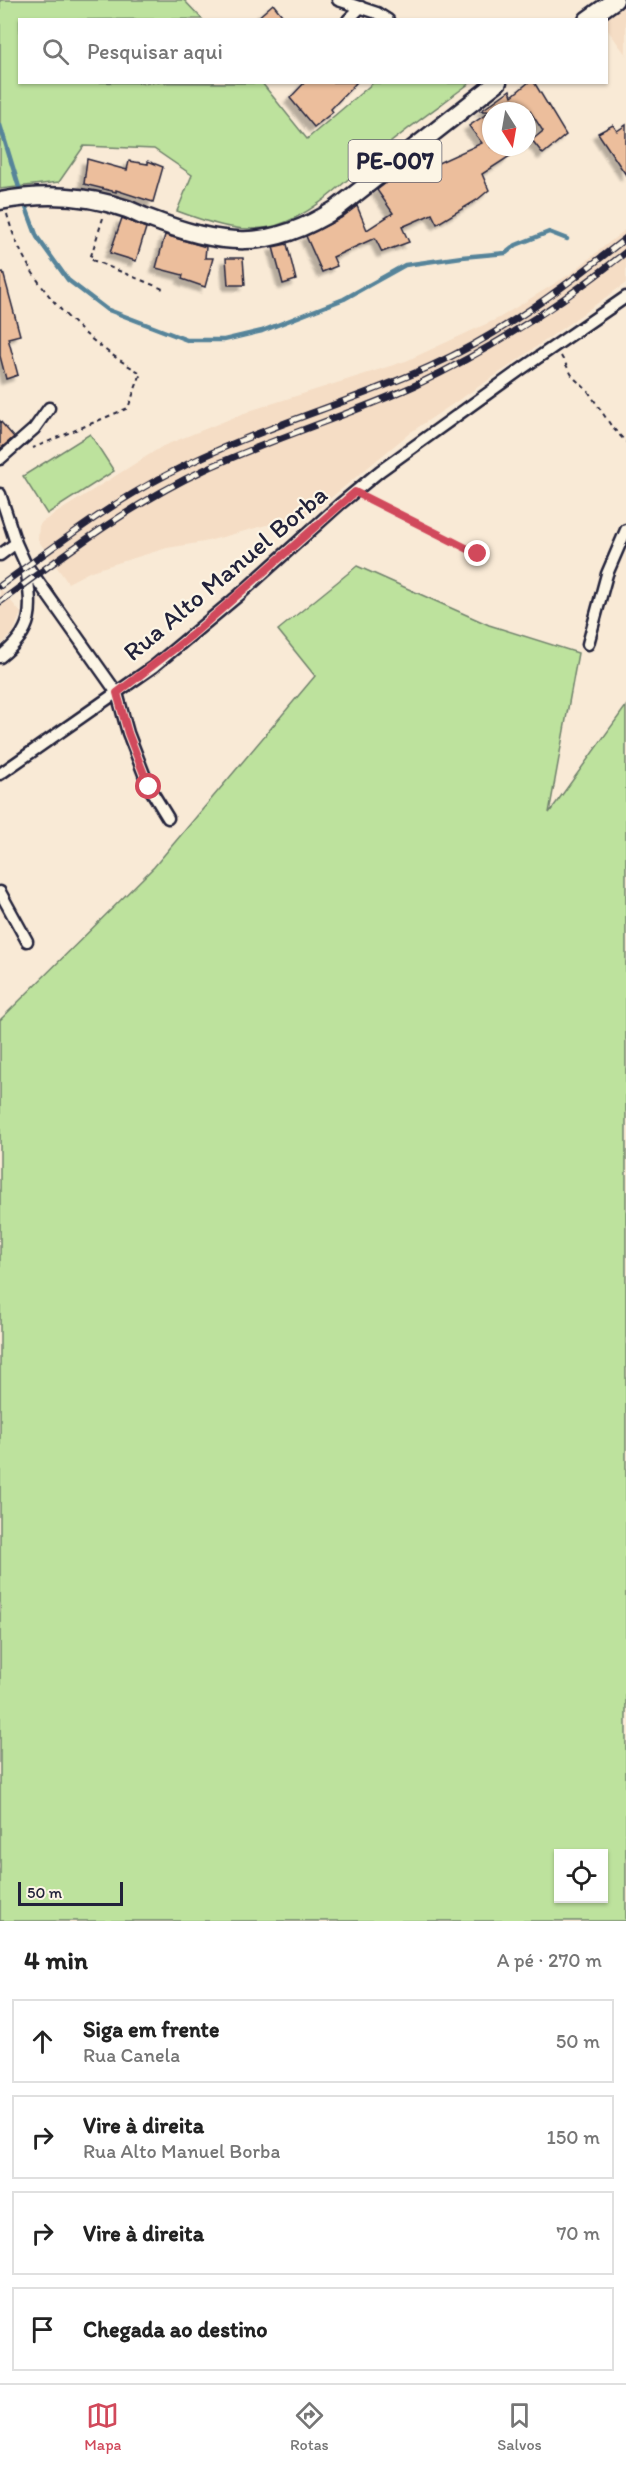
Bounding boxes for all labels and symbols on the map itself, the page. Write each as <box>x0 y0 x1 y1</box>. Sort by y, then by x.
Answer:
north arrow <box>482 102 536 156</box>
road number: PE-007 <box>348 140 442 182</box>
street label: Rua Alto Manuel Borba <box>116 478 334 668</box>
route end <box>464 540 490 566</box>
route start <box>135 773 161 799</box>
scale bar <box>18 1879 123 1906</box>

